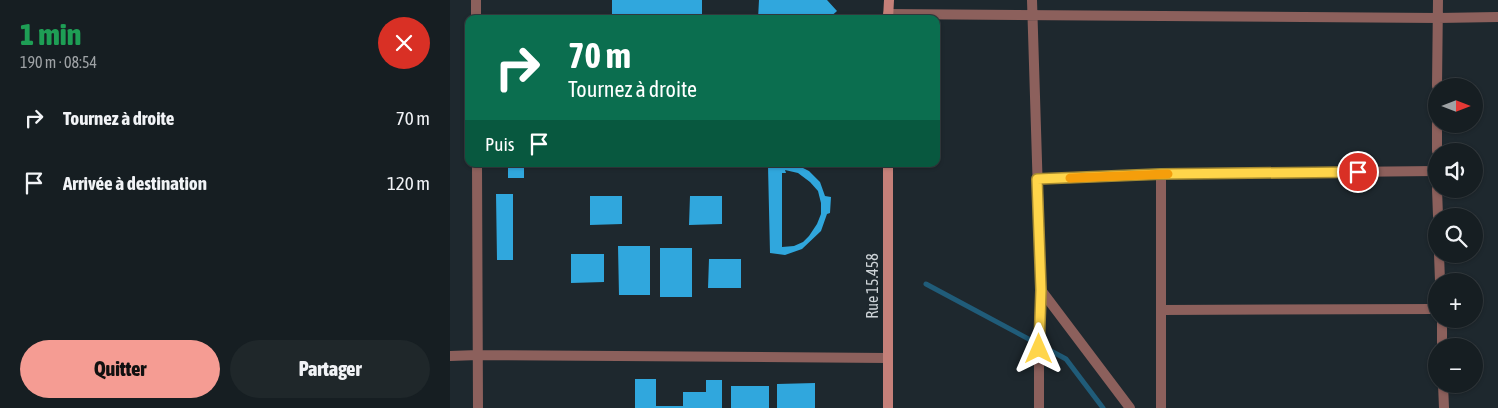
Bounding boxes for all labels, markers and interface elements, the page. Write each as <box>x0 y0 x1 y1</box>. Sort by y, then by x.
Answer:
text: 1 min <box>20 17 81 51</box>
button: close <box>378 17 430 69</box>
icon: right <box>485 35 550 100</box>
text: 70 m <box>568 35 631 75</box>
text: 190 m · 08:54 <box>20 53 97 71</box>
text: Tournez à droite <box>568 76 697 102</box>
north arrow <box>1428 78 1482 132</box>
map controls <box>1428 78 1483 393</box>
icon: right <box>20 104 48 132</box>
text: Tournez à droite <box>63 107 174 129</box>
text: 70 m <box>396 107 430 129</box>
icon: arrive <box>525 130 553 158</box>
text: Puis <box>485 133 515 155</box>
button: sound <box>1428 143 1483 198</box>
pin <box>1337 151 1379 193</box>
icon: arrive <box>1344 158 1372 186</box>
icon: arrive <box>20 169 48 197</box>
text: Arrivée à destination <box>63 172 207 194</box>
text: 120 m <box>387 172 430 194</box>
button: search <box>1428 208 1483 263</box>
street label: Rue 15.458 <box>863 253 881 319</box>
button: + <box>1428 273 1483 328</box>
position arrow <box>1012 322 1064 374</box>
button: − <box>1428 338 1483 393</box>
button: Quitter <box>20 340 220 398</box>
button: Partager <box>230 340 430 398</box>

